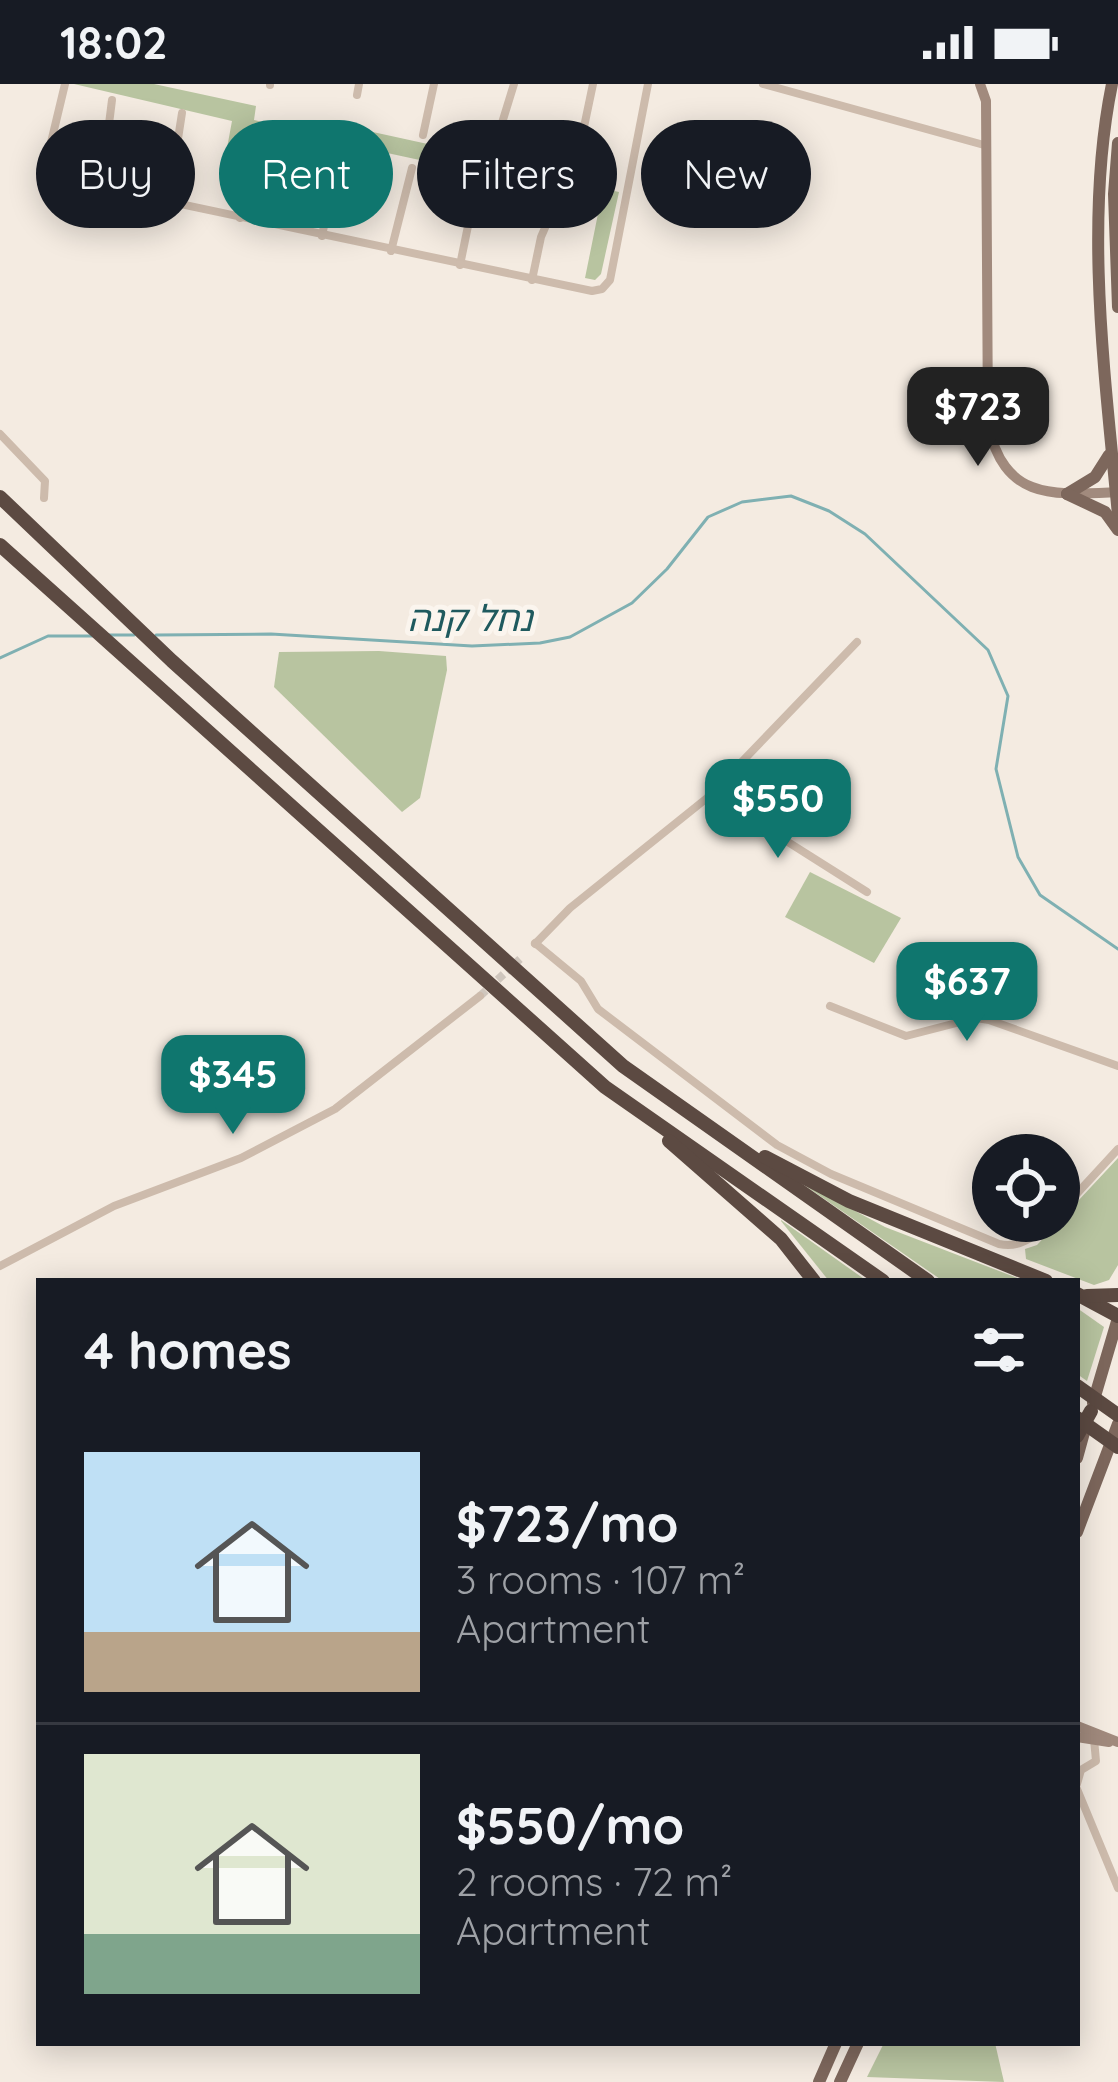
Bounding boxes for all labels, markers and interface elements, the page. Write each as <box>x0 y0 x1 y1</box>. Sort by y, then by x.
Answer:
text: 18:02 <box>60 14 168 70</box>
chip: Buy <box>36 120 195 228</box>
chip: Rent <box>219 120 393 228</box>
chip: Filters <box>417 120 617 228</box>
chip: New <box>641 120 811 228</box>
pin: $723 <box>907 367 1049 469</box>
text: $723 <box>934 381 1022 430</box>
water label: נחל קנה <box>408 595 535 640</box>
pin: $550 <box>707 759 849 861</box>
text: $550 <box>732 773 824 822</box>
pin: $637 <box>896 942 1038 1044</box>
text: $637 <box>923 956 1011 1005</box>
pin: $345 <box>162 1035 304 1137</box>
text: $345 <box>188 1049 278 1098</box>
map controls <box>972 1134 1080 1242</box>
button: locate <box>972 1134 1080 1242</box>
icon: filters <box>966 1317 1032 1383</box>
text: 4 homes <box>84 1318 292 1382</box>
text: $723/mo <box>456 1491 679 1555</box>
icon: home <box>180 1500 324 1644</box>
text: 3 rooms · 107 m² <box>456 1555 745 1604</box>
text: Apartment <box>456 1604 650 1653</box>
text: $550/mo <box>456 1793 684 1857</box>
icon: home <box>180 1802 324 1946</box>
text: 2 rooms · 72 m² <box>456 1857 732 1906</box>
text: Apartment <box>456 1906 650 1955</box>

